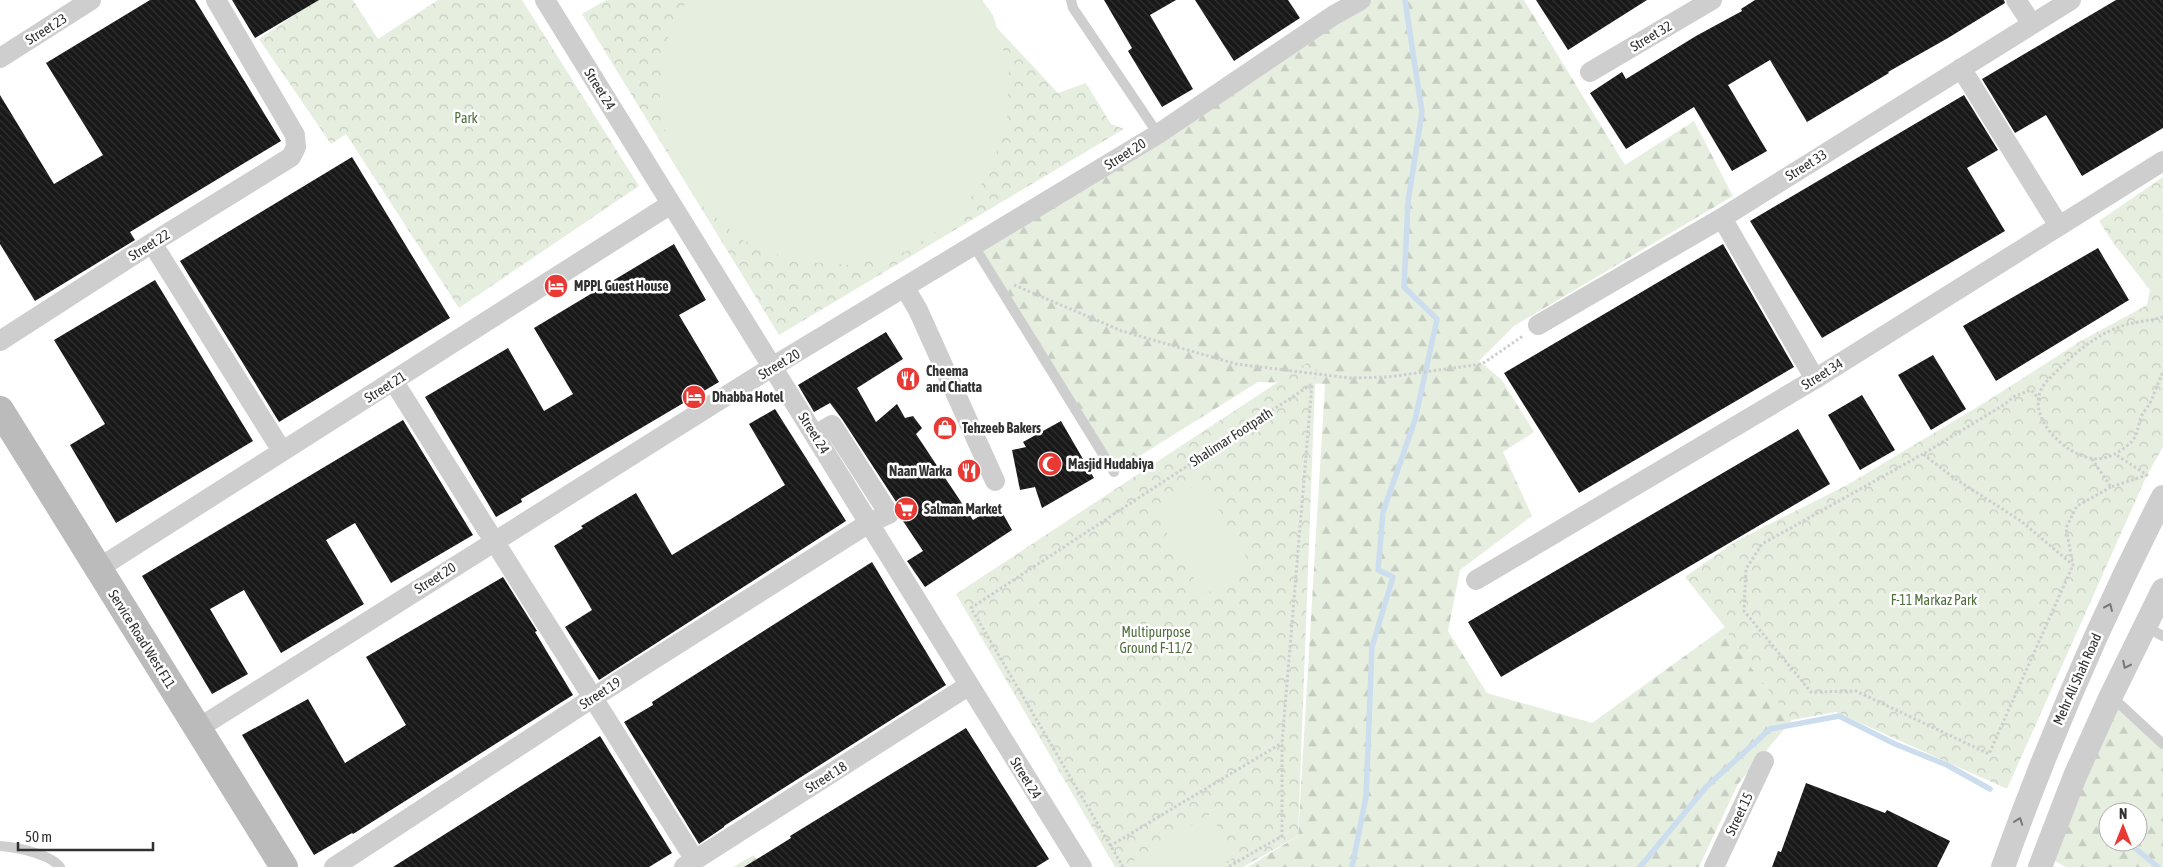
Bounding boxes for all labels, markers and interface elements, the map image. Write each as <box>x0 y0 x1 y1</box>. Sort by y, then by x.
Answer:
street label: Street 23 <box>22 10 70 48</box>
street label: Street 32 <box>1627 17 1675 55</box>
street label: Street 24 <box>581 65 619 113</box>
park label: Park <box>454 110 478 126</box>
street label: Street 20 <box>1101 135 1149 173</box>
street label: Street 33 <box>1782 146 1830 184</box>
street label: Street 22 <box>125 226 173 264</box>
hotel icon: MPPL Guest House <box>543 273 569 299</box>
place label: MPPL Guest House <box>574 278 669 294</box>
street label: Street 20 <box>755 345 803 383</box>
street label: Street 34 <box>1798 355 1846 393</box>
place label: Cheema and Chatta <box>926 363 983 395</box>
restaurant icon: Cheema and Chatta <box>895 366 921 392</box>
street label: Street 21 <box>361 368 409 406</box>
hotel icon: Dhabba Hotel <box>681 384 707 410</box>
place label: Dhabba Hotel <box>712 389 784 405</box>
street label: Shalimar Footpath <box>1187 404 1275 470</box>
street label: Street 24 <box>795 409 833 457</box>
shop icon: Tehzeeb Bakers <box>932 415 958 441</box>
place label: Tehzeeb Bakers <box>962 420 1041 436</box>
mosque icon: Masjid Hudabiya <box>1037 451 1063 477</box>
place label: Masjid Hudabiya <box>1068 456 1154 472</box>
restaurant icon: Naan Warka <box>956 458 982 484</box>
place label: Naan Warka <box>889 463 952 479</box>
supermarket icon: Salman Market <box>893 496 919 522</box>
place label: Salman Market <box>924 501 1002 517</box>
street label: Street 20 <box>411 559 459 597</box>
street label: Service Road West F11 <box>105 587 179 691</box>
park label: F-11 Markaz Park <box>1891 592 1977 608</box>
one-way arrow <box>2102 603 2113 612</box>
park label: Multipurpose Ground F-11/2 <box>1119 624 1193 656</box>
street label: Mehr Ali Shah Road <box>2050 631 2104 727</box>
one-way arrow <box>2122 660 2132 669</box>
street label: Street 19 <box>576 674 624 712</box>
street label: Street 24 <box>1007 754 1045 802</box>
street label: Street 18 <box>802 758 850 796</box>
street label: Street 15 <box>1722 790 1756 838</box>
north arrow <box>2098 802 2148 852</box>
text: N <box>2119 806 2127 822</box>
one-way arrow <box>2014 817 2024 826</box>
scale bar <box>18 820 152 852</box>
text: 50 m <box>25 828 52 845</box>

